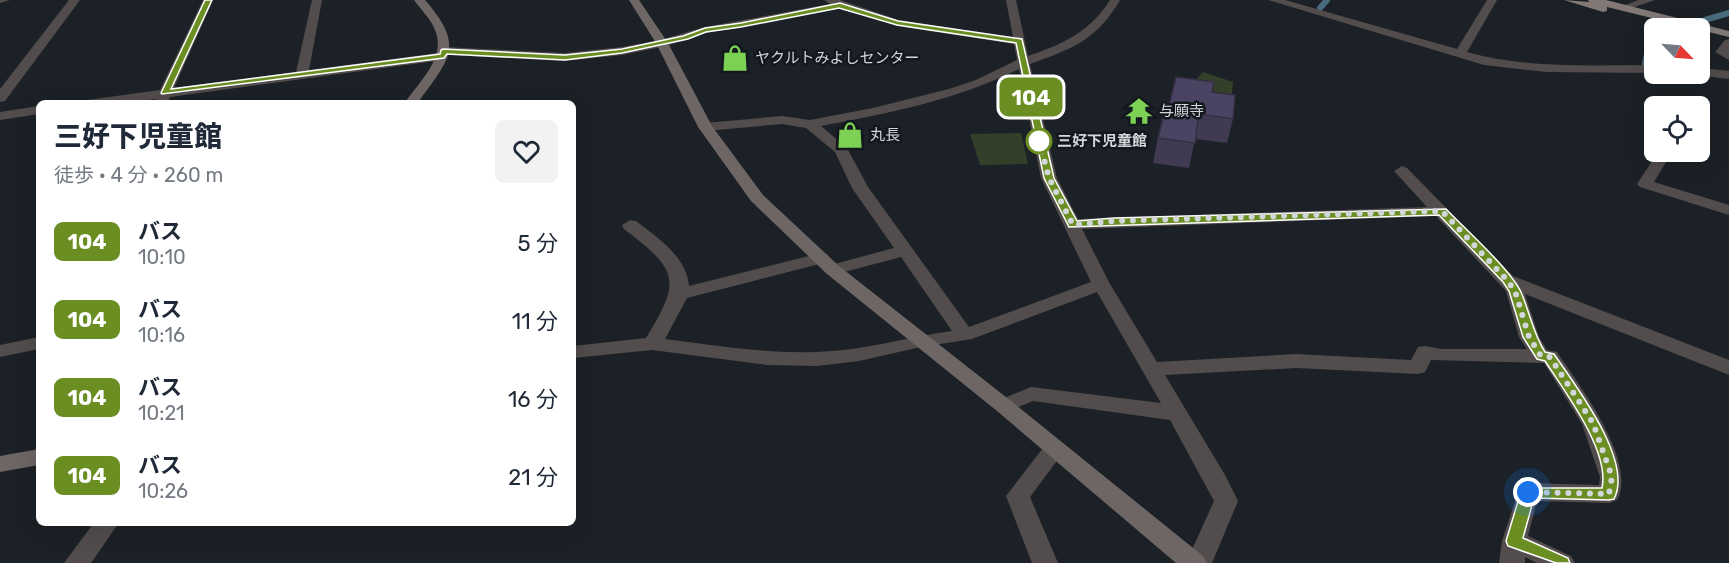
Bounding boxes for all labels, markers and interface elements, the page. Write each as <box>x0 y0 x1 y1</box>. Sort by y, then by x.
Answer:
north arrow <box>1644 18 1710 84</box>
map controls <box>1644 18 1710 162</box>
shop icon: ヤクルトみよしセンター <box>720 43 750 73</box>
place label: ヤクルトみよしセンター <box>755 49 920 67</box>
line badge: 104 <box>996 78 1066 116</box>
text: 104 <box>1011 85 1051 110</box>
temple icon: 与願寺 <box>1124 96 1154 126</box>
button: locate <box>1644 96 1710 162</box>
place label: 与願寺 <box>1159 102 1204 120</box>
text: 三好下児童館 <box>54 120 222 153</box>
button: heart <box>495 120 558 183</box>
shop icon: 丸長 <box>835 120 865 150</box>
place label: 丸長 <box>870 126 900 144</box>
marker: 三好下児童館 <box>1026 128 1052 154</box>
place label: 三好下児童館 <box>1057 132 1147 150</box>
text: 徒歩 · 4 分 · 260 m <box>54 163 223 187</box>
text: バス <box>138 218 182 245</box>
text: 104 <box>67 229 107 254</box>
text: 5 分 <box>518 230 558 257</box>
text: 10:10 <box>138 245 186 269</box>
text: バス <box>138 296 182 323</box>
text: 104 <box>67 307 107 332</box>
text: 11 分 <box>512 308 558 335</box>
text: 10:16 <box>138 323 185 347</box>
text: バス <box>138 374 182 401</box>
text: 104 <box>67 385 107 410</box>
text: 16 分 <box>508 386 558 413</box>
text: 10:21 <box>138 401 185 425</box>
text: バス <box>138 452 182 479</box>
text: 104 <box>67 463 107 488</box>
text: 21 分 <box>508 464 558 491</box>
your location <box>1513 477 1543 507</box>
text: 10:26 <box>138 479 188 503</box>

